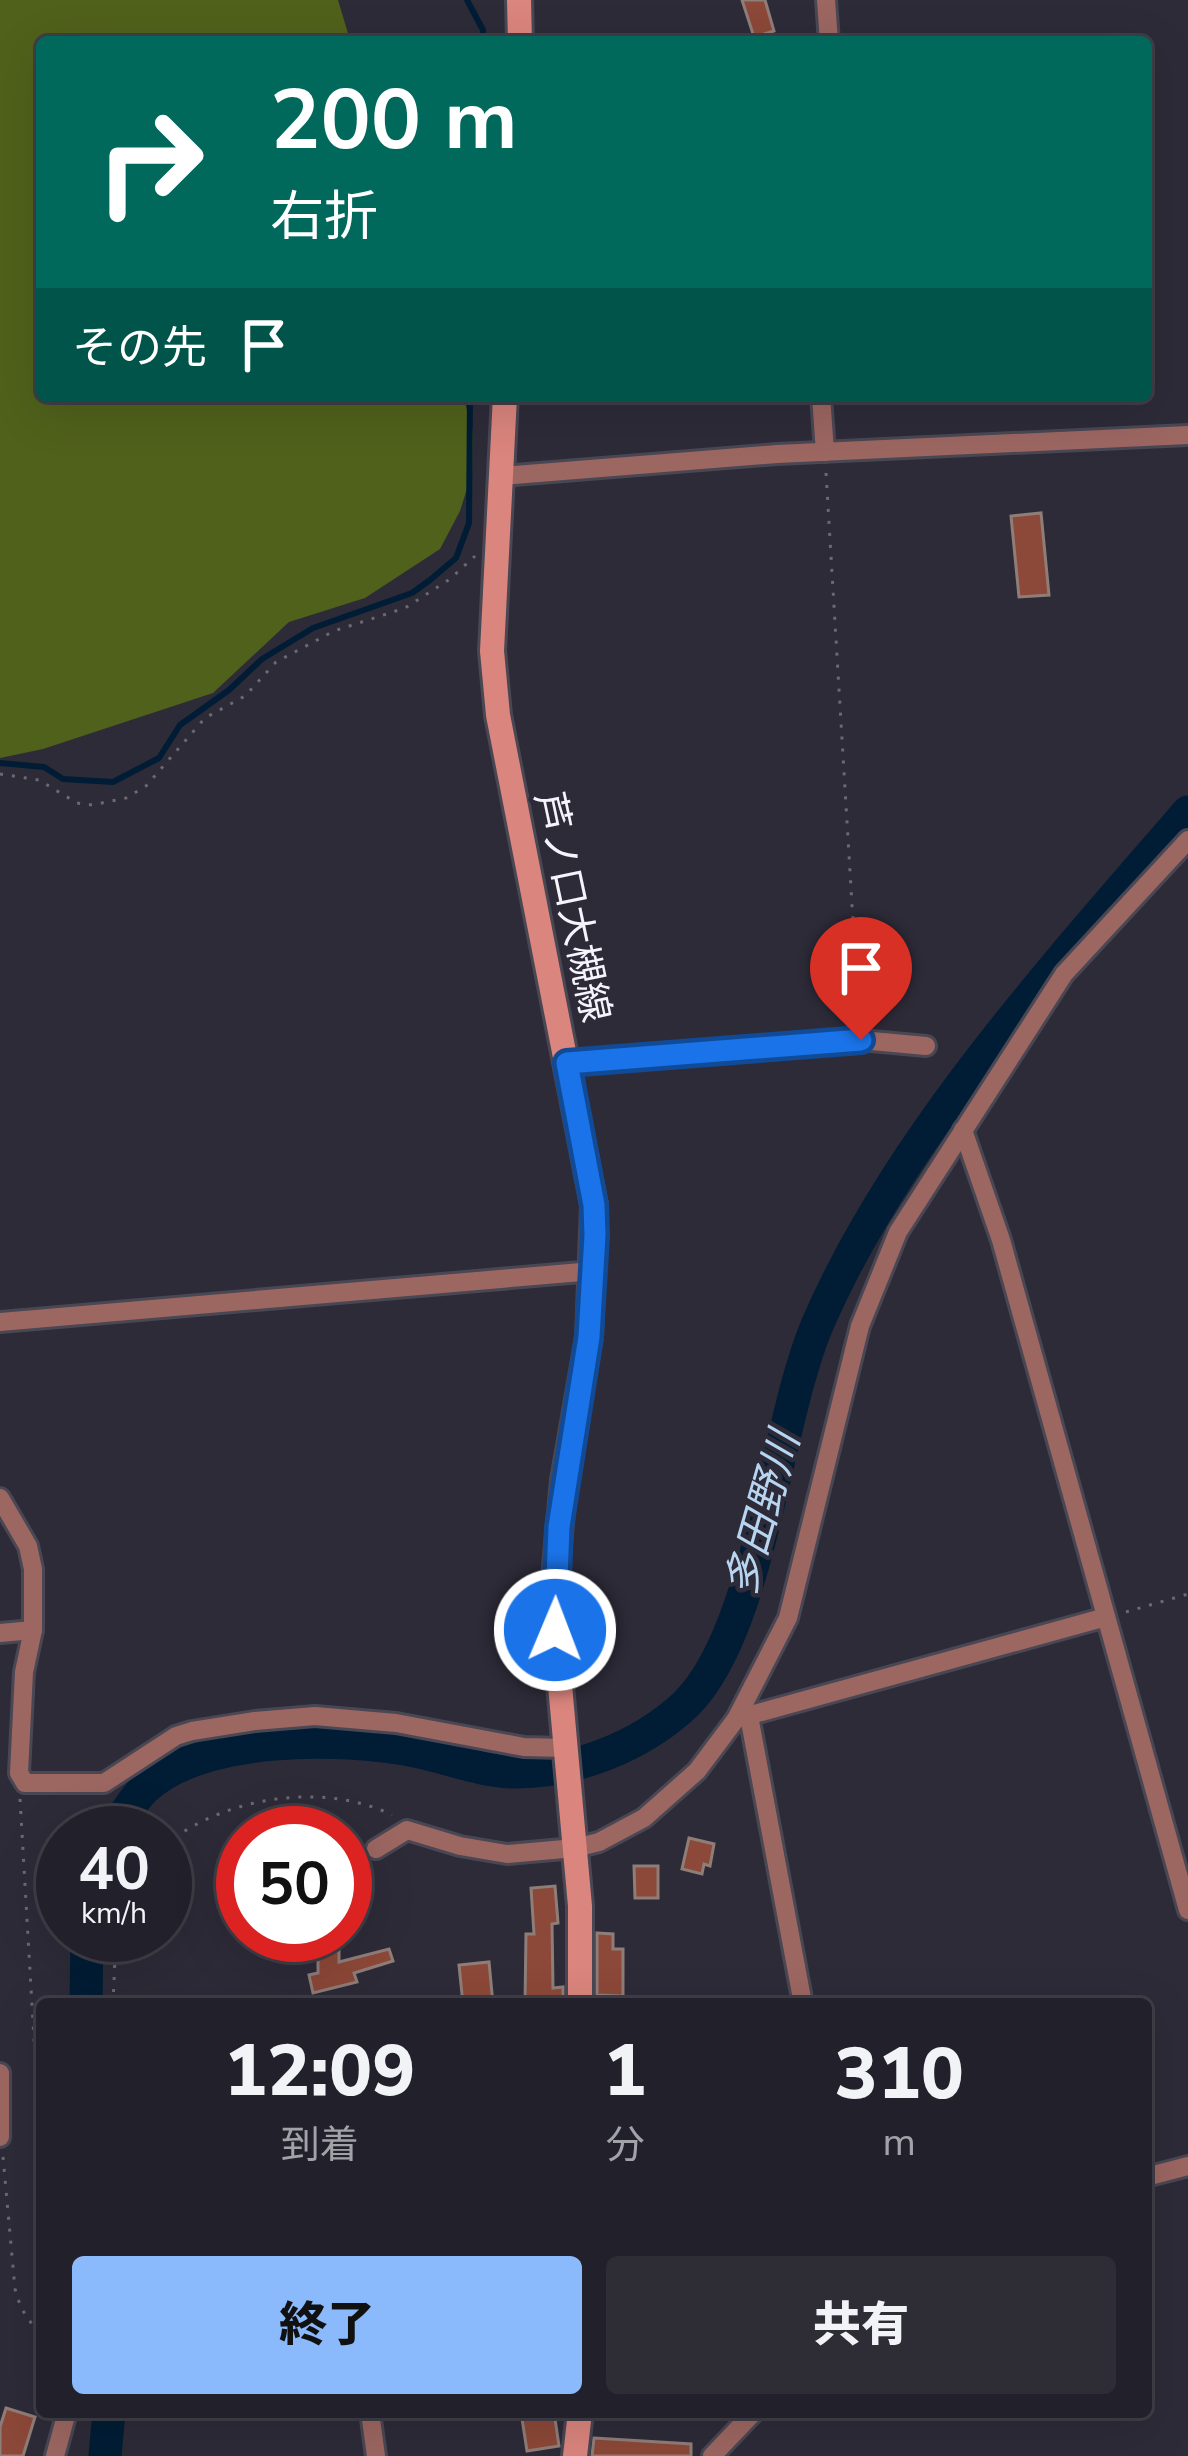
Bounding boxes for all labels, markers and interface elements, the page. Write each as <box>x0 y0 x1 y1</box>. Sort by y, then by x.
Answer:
text: 200 m <box>270 63 518 178</box>
icon: right <box>72 84 228 240</box>
text: 右折 <box>270 180 378 254</box>
icon: arrive <box>231 312 297 378</box>
text: その先 <box>72 318 207 379</box>
street label: 芦ノ口大槻線 <box>522 787 622 1027</box>
pin <box>810 917 912 1040</box>
icon: arrive <box>828 935 894 1001</box>
water label: 多田野川 <box>712 1422 815 1603</box>
position arrow <box>492 1567 618 1693</box>
speed limit sign: 50 <box>216 1806 372 1962</box>
text: 40 <box>78 1828 150 1910</box>
text: km/h <box>81 1893 147 1934</box>
text: 12:09 <box>224 2022 415 2120</box>
text: 1 <box>603 2022 647 2120</box>
text: 310 <box>834 2025 964 2123</box>
text: m <box>883 2116 916 2169</box>
text: 到着 <box>281 2119 359 2172</box>
text: 分 <box>605 2119 644 2172</box>
button: 終了 <box>72 2256 582 2394</box>
button: 共有 <box>606 2256 1116 2394</box>

